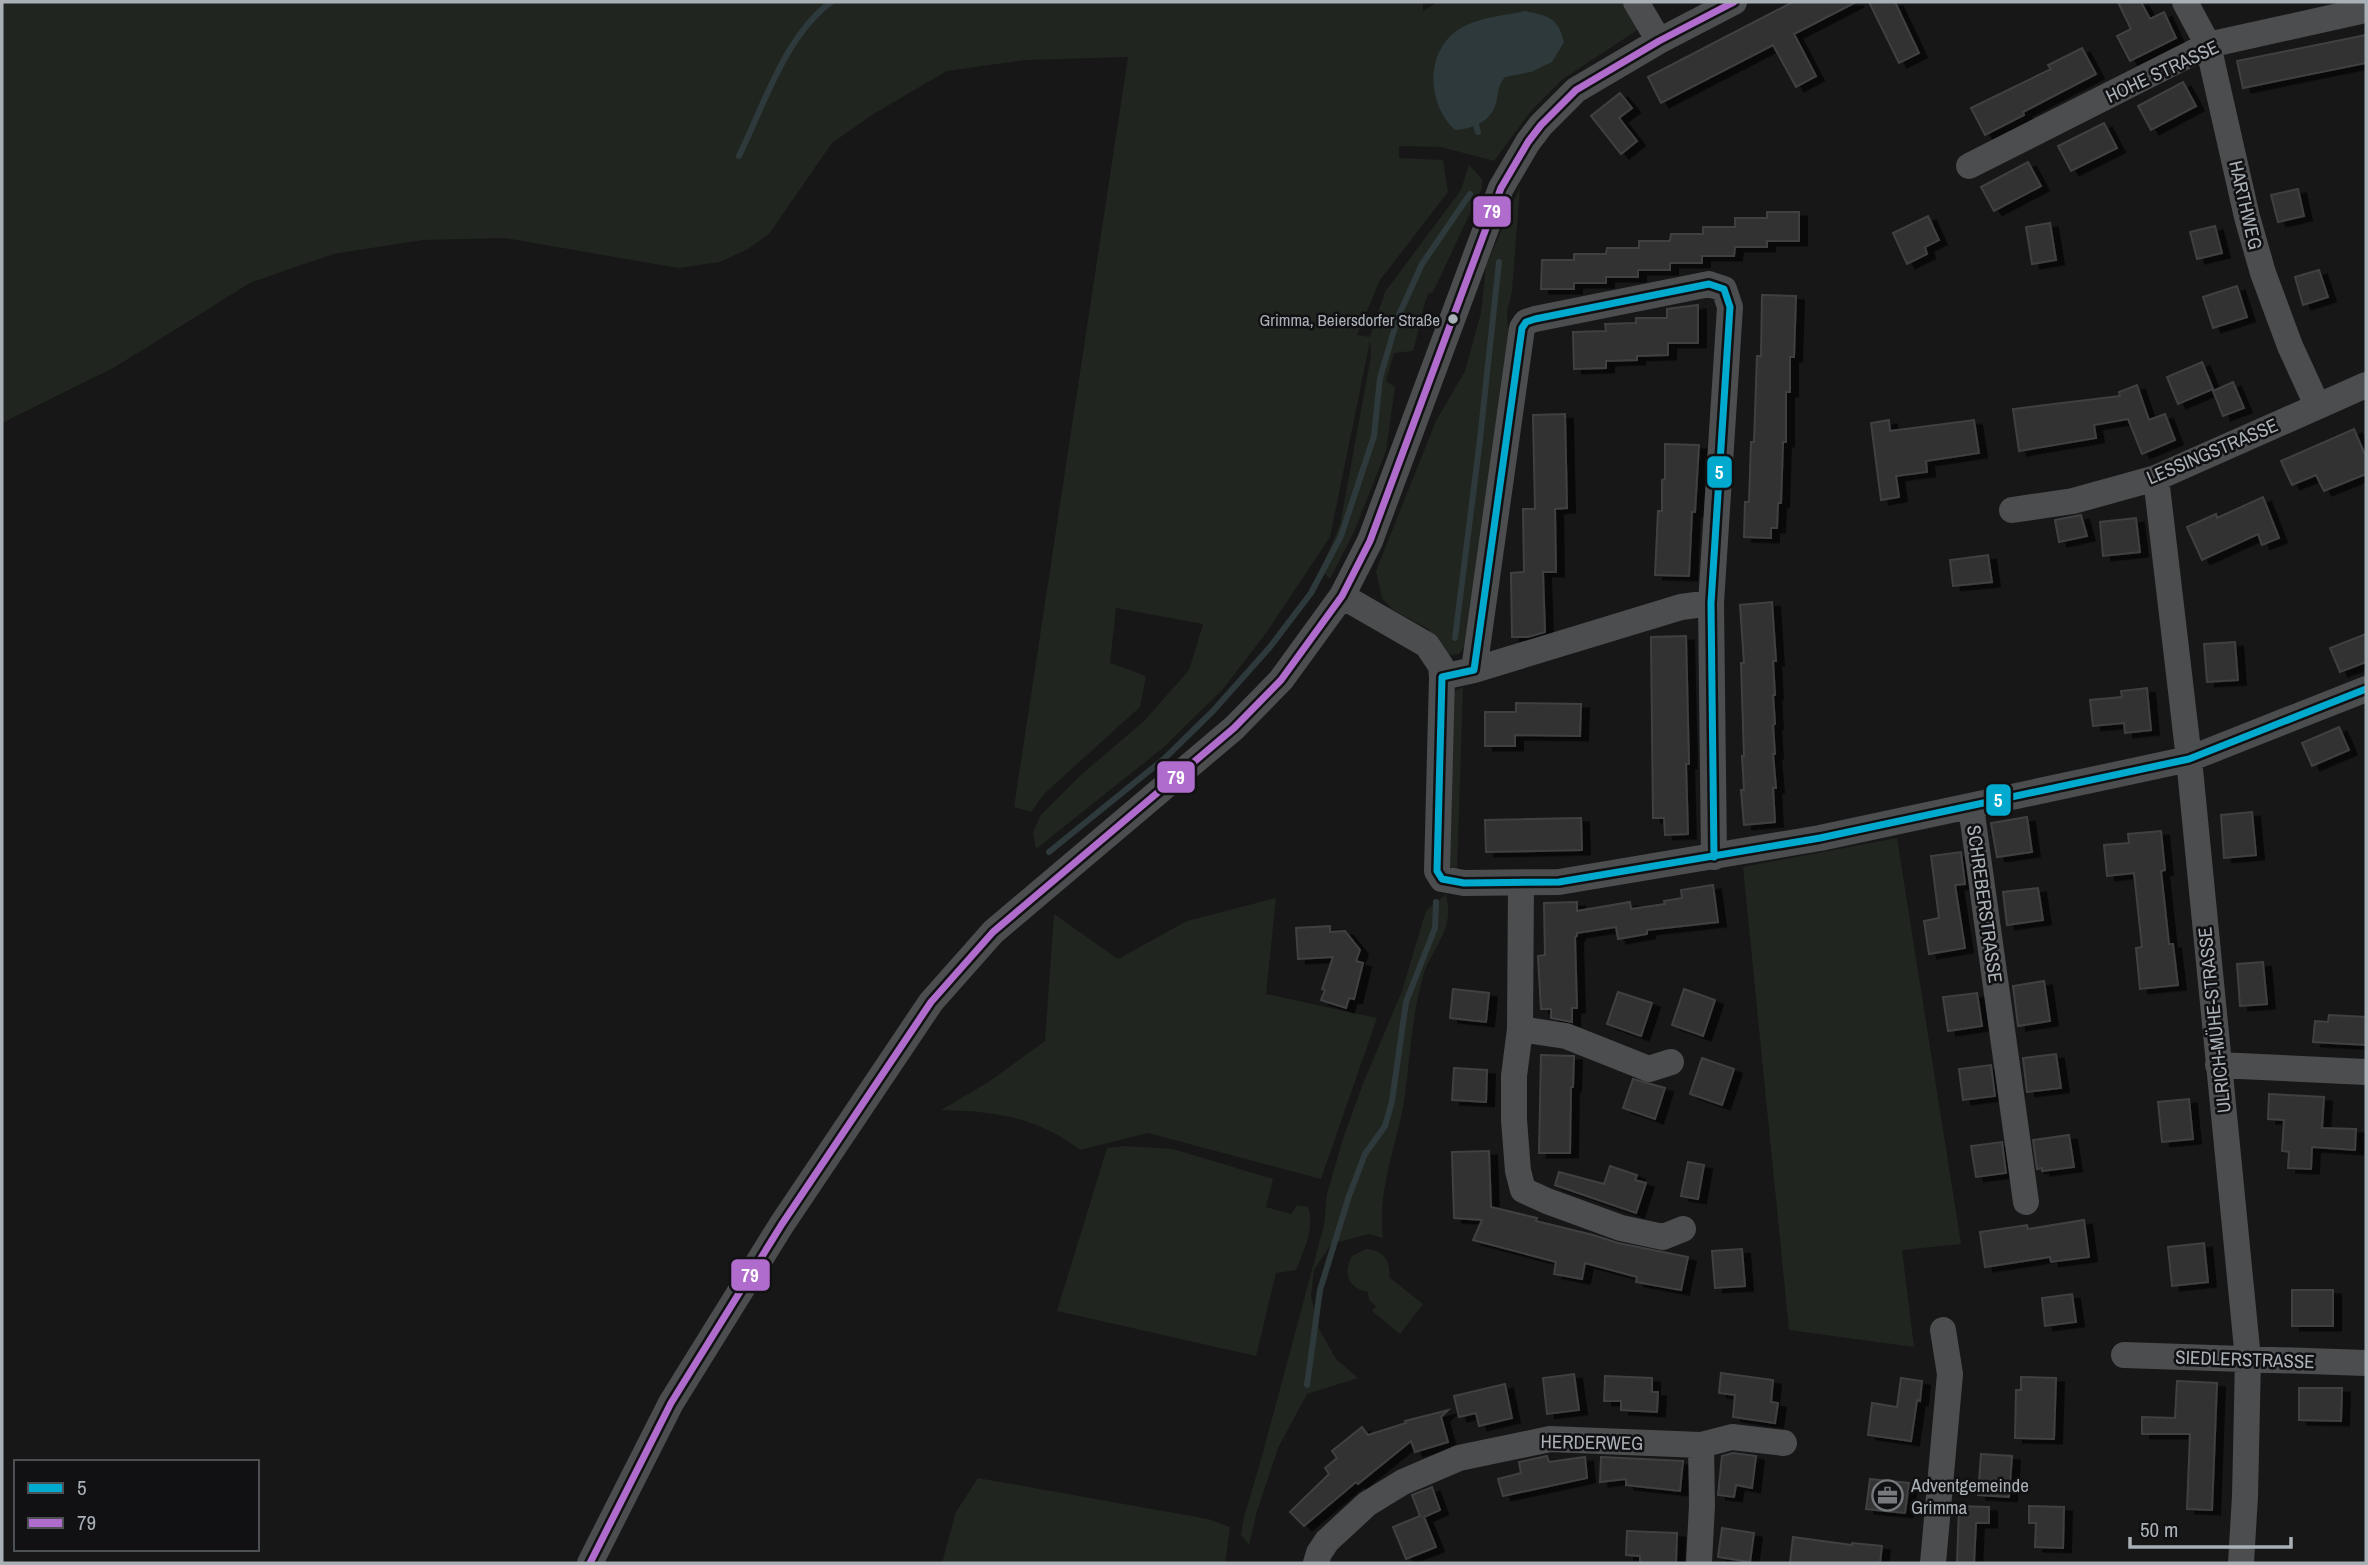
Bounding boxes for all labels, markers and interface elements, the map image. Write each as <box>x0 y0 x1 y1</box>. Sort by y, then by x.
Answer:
street label: HOHE STRASSE <box>2101 33 2223 109</box>
street label: HARTHWEG <box>2223 158 2269 252</box>
line badge: 79 <box>1472 195 1512 228</box>
text: 79 <box>1483 198 1501 224</box>
place label: Grimma, Beiersdorfer Straße <box>1259 308 1440 331</box>
marker: Grimma, Beiersdorfer Straße <box>1446 312 1460 326</box>
street label: LESSINGSTRASSE <box>2142 412 2282 490</box>
line badge: 5 <box>1706 455 1733 489</box>
text: 5 <box>1715 459 1724 485</box>
line badge: 79 <box>1156 760 1196 794</box>
text: 79 <box>1167 764 1185 790</box>
line badge: 5 <box>1985 783 2012 817</box>
text: 5 <box>1994 787 2003 813</box>
street label: SCHREBERSTRASSE <box>1961 823 2009 985</box>
street label: ULRICH-MÜHE-STRASSE <box>2191 926 2237 1114</box>
line badge: 79 <box>730 1258 771 1292</box>
text: 79 <box>741 1262 759 1288</box>
street label: SIEDLERSTRASSE <box>2175 1344 2315 1374</box>
street label: HERDERWEG <box>1540 1428 1644 1456</box>
legend <box>14 1460 259 1551</box>
place label: Adventgemeinde Grimma <box>1910 1472 2029 1520</box>
text: 5 <box>77 1473 87 1502</box>
office icon: Adventgemeinde Grimma <box>1871 1479 1905 1513</box>
scale bar <box>2130 1506 2291 1550</box>
text: 79 <box>77 1508 96 1537</box>
text: 50 m <box>2140 1515 2178 1544</box>

